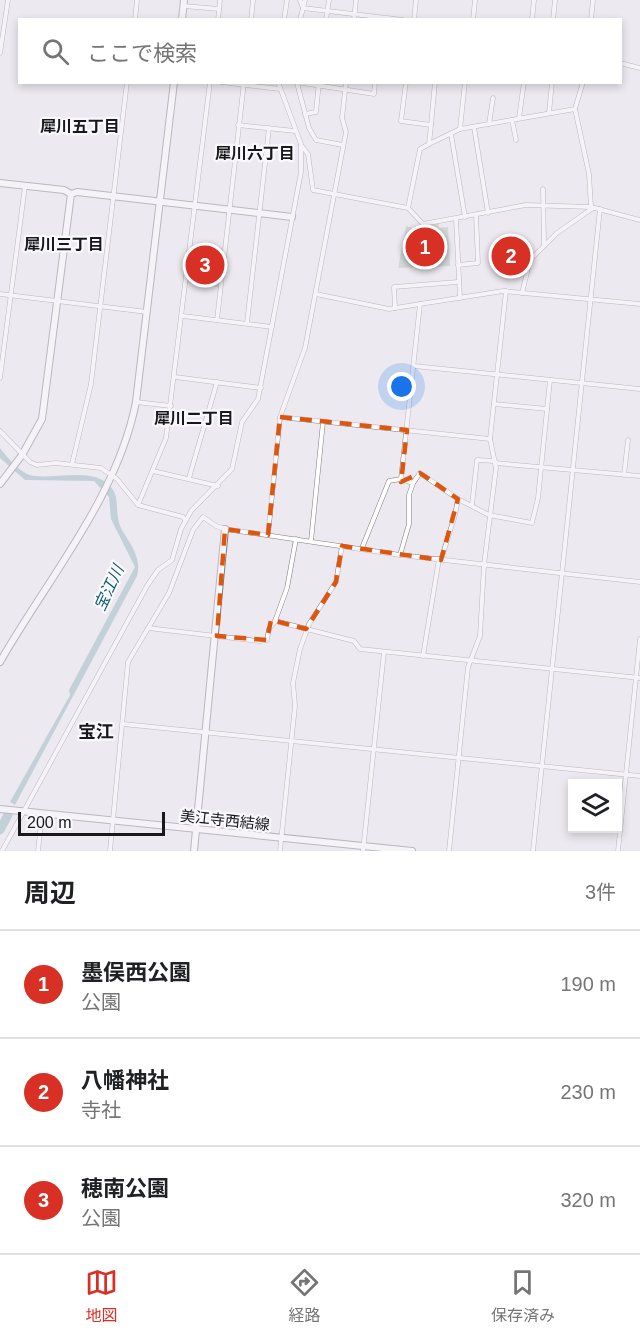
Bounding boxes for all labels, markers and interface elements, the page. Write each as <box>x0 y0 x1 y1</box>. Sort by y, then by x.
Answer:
search box <box>18 18 622 84</box>
icon: search <box>39 35 72 68</box>
text: ここで検索 <box>87 41 197 66</box>
district label: 犀川五丁目 <box>40 118 120 135</box>
district label: 犀川六丁目 <box>215 145 295 162</box>
pin: 1 <box>406 224 444 270</box>
pin: 2 <box>492 234 530 278</box>
district label: 犀川三丁目 <box>24 236 104 253</box>
pin: 3 <box>186 242 224 288</box>
your location <box>387 372 416 401</box>
district label: 犀川二丁目 <box>154 410 234 427</box>
water label: 宝江川 <box>91 561 128 613</box>
district label: 宝江 <box>78 722 114 742</box>
map controls <box>568 779 622 833</box>
button: layers <box>568 779 622 833</box>
street label: 美江寺西結線 <box>179 807 271 833</box>
scale bar <box>18 809 165 836</box>
text: 200 m <box>27 814 71 831</box>
text: 周辺 <box>24 878 76 908</box>
text: 3件 <box>585 881 616 903</box>
text: 墨俣西公園 <box>81 960 191 985</box>
text: 1 <box>38 973 49 995</box>
text: 190 m <box>560 973 616 995</box>
text: 公園 <box>81 991 121 1013</box>
text: 八幡神社 <box>81 1068 169 1093</box>
text: 2 <box>38 1081 49 1103</box>
text: 230 m <box>560 1081 616 1103</box>
text: 寺社 <box>81 1099 121 1121</box>
text: 穂南公園 <box>81 1176 169 1201</box>
text: 3 <box>38 1189 49 1211</box>
text: 320 m <box>560 1189 616 1211</box>
text: 公園 <box>81 1207 121 1229</box>
tab: 地図 <box>85 1266 118 1326</box>
tab: 経路 <box>288 1266 321 1326</box>
tab: 保存済み <box>491 1266 555 1326</box>

